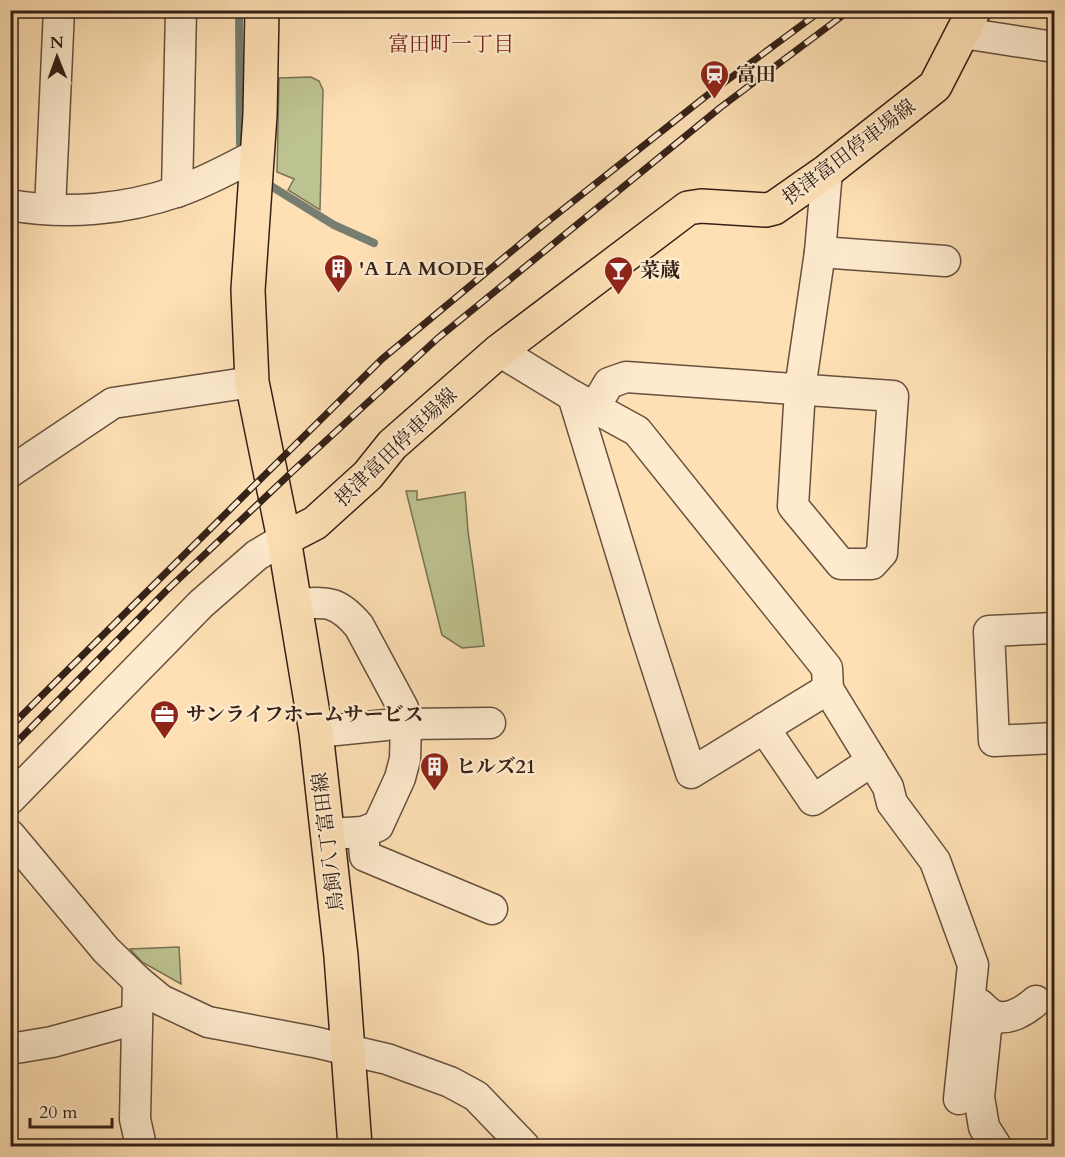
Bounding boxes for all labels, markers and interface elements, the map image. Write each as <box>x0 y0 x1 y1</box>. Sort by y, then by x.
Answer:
north arrow <box>27 27 87 87</box>
district label: 富田町一丁目 <box>388 30 514 59</box>
text: N <box>50 32 64 54</box>
station icon: 富田 <box>699 58 731 100</box>
place label: 富田 <box>736 61 776 88</box>
street label: 摂津富田停車場線 <box>777 93 921 211</box>
building icon: 'A LA MODE <box>322 252 354 294</box>
bar icon: 菜蔵 <box>603 254 635 296</box>
place label: 'A LA MODE <box>359 255 485 282</box>
place label: 菜蔵 <box>640 257 680 284</box>
street label: 摂津富田停車場線 <box>329 382 463 512</box>
office icon: サンライフホームサービス <box>149 698 181 740</box>
place label: サンライフホームサービス <box>186 701 423 728</box>
building icon: ヒルズ21 <box>419 750 451 792</box>
place label: ヒルズ21 <box>456 753 536 780</box>
street label: 鳥飼八丁富田線 <box>306 771 350 913</box>
scale bar <box>30 1091 112 1129</box>
text: 20 m <box>39 1100 78 1125</box>

